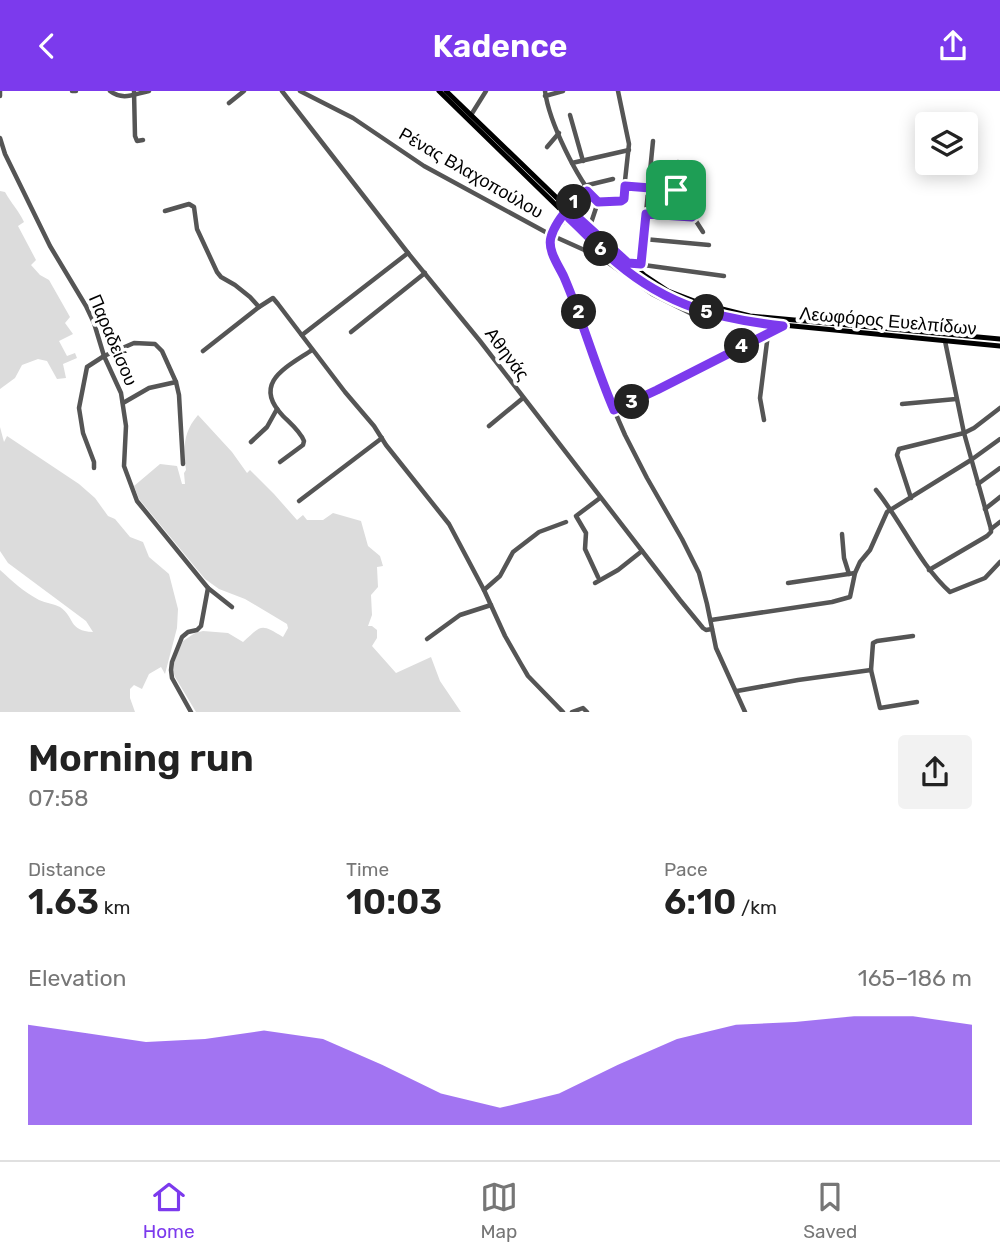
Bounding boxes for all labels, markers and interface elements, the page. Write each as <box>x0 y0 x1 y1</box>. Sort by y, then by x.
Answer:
icon: back <box>28 27 66 65</box>
text: Kadence <box>432 27 568 65</box>
icon: share <box>934 27 972 65</box>
map controls <box>915 112 978 175</box>
button: layers <box>915 112 978 175</box>
street label: Ρένας Βλαχοπούλου <box>395 123 547 223</box>
pin <box>646 160 706 220</box>
icon: arrive <box>657 171 695 209</box>
pin: 1 <box>556 185 592 219</box>
text: 1 <box>569 190 578 213</box>
pin: 6 <box>584 231 618 267</box>
text: 6 <box>594 237 607 260</box>
street label: Παραδείσου <box>84 291 142 389</box>
pin: 2 <box>562 295 596 329</box>
pin: 5 <box>690 295 724 329</box>
text: 2 <box>572 300 585 323</box>
text: 5 <box>700 300 713 323</box>
street label: Λεωφόρος Ευελπίδων <box>799 302 977 340</box>
street label: Αθηνάς <box>480 323 534 385</box>
pin: 4 <box>724 329 760 363</box>
text: 4 <box>735 334 748 357</box>
pin: 3 <box>614 385 650 419</box>
text: 3 <box>625 390 638 413</box>
text: Morning run <box>28 735 254 781</box>
button: share <box>898 735 972 809</box>
text: 07:58 <box>28 784 89 812</box>
text: Distance <box>28 858 106 881</box>
text: Time <box>346 858 389 881</box>
text: Pace <box>664 858 708 881</box>
text: 1.63 <box>28 881 99 923</box>
text: 10:03 <box>346 881 442 923</box>
text: 6:10 <box>664 881 736 923</box>
text: km <box>99 896 130 919</box>
text: /km <box>736 896 777 919</box>
text: Elevation <box>28 964 127 992</box>
text: 165–186 m <box>858 964 972 992</box>
tab: Home <box>143 1178 195 1243</box>
tab: Map <box>480 1178 518 1243</box>
tab: Saved <box>803 1178 857 1243</box>

